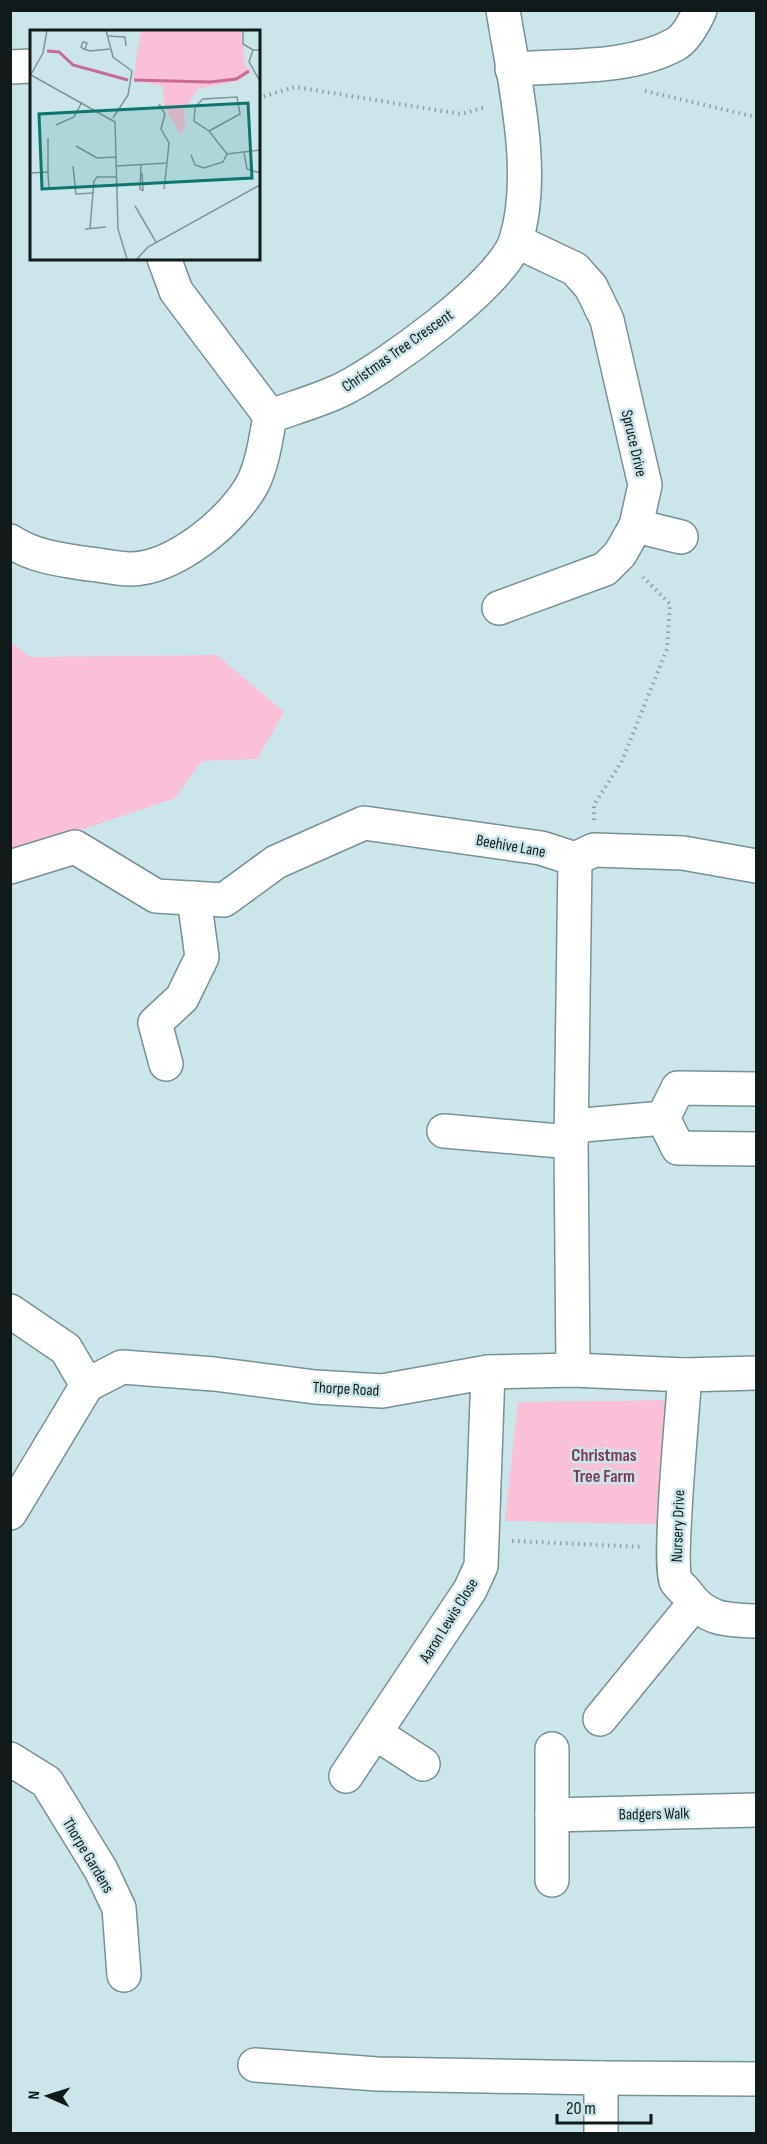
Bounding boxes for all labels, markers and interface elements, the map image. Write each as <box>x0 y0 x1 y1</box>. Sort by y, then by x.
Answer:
inset map <box>30 30 260 260</box>
street label: Christmas Tree Crescent <box>339 306 457 397</box>
street label: Spruce Drive <box>617 408 650 479</box>
street label: Beehive Lane <box>475 831 547 862</box>
street label: Thorpe Road <box>312 1378 380 1401</box>
district label: Christmas Tree Farm <box>571 1445 637 1487</box>
street label: Nursery Drive <box>668 1489 689 1563</box>
street label: Aaron Lewis Close <box>415 1575 483 1667</box>
street label: Badgers Walk <box>619 1804 689 1825</box>
street label: Thorpe Gardens <box>58 1815 118 1897</box>
north arrow <box>18 2066 78 2126</box>
scale bar <box>557 2087 652 2125</box>
text: N <box>25 2091 44 2100</box>
text: 20 m <box>566 2098 596 2119</box>

